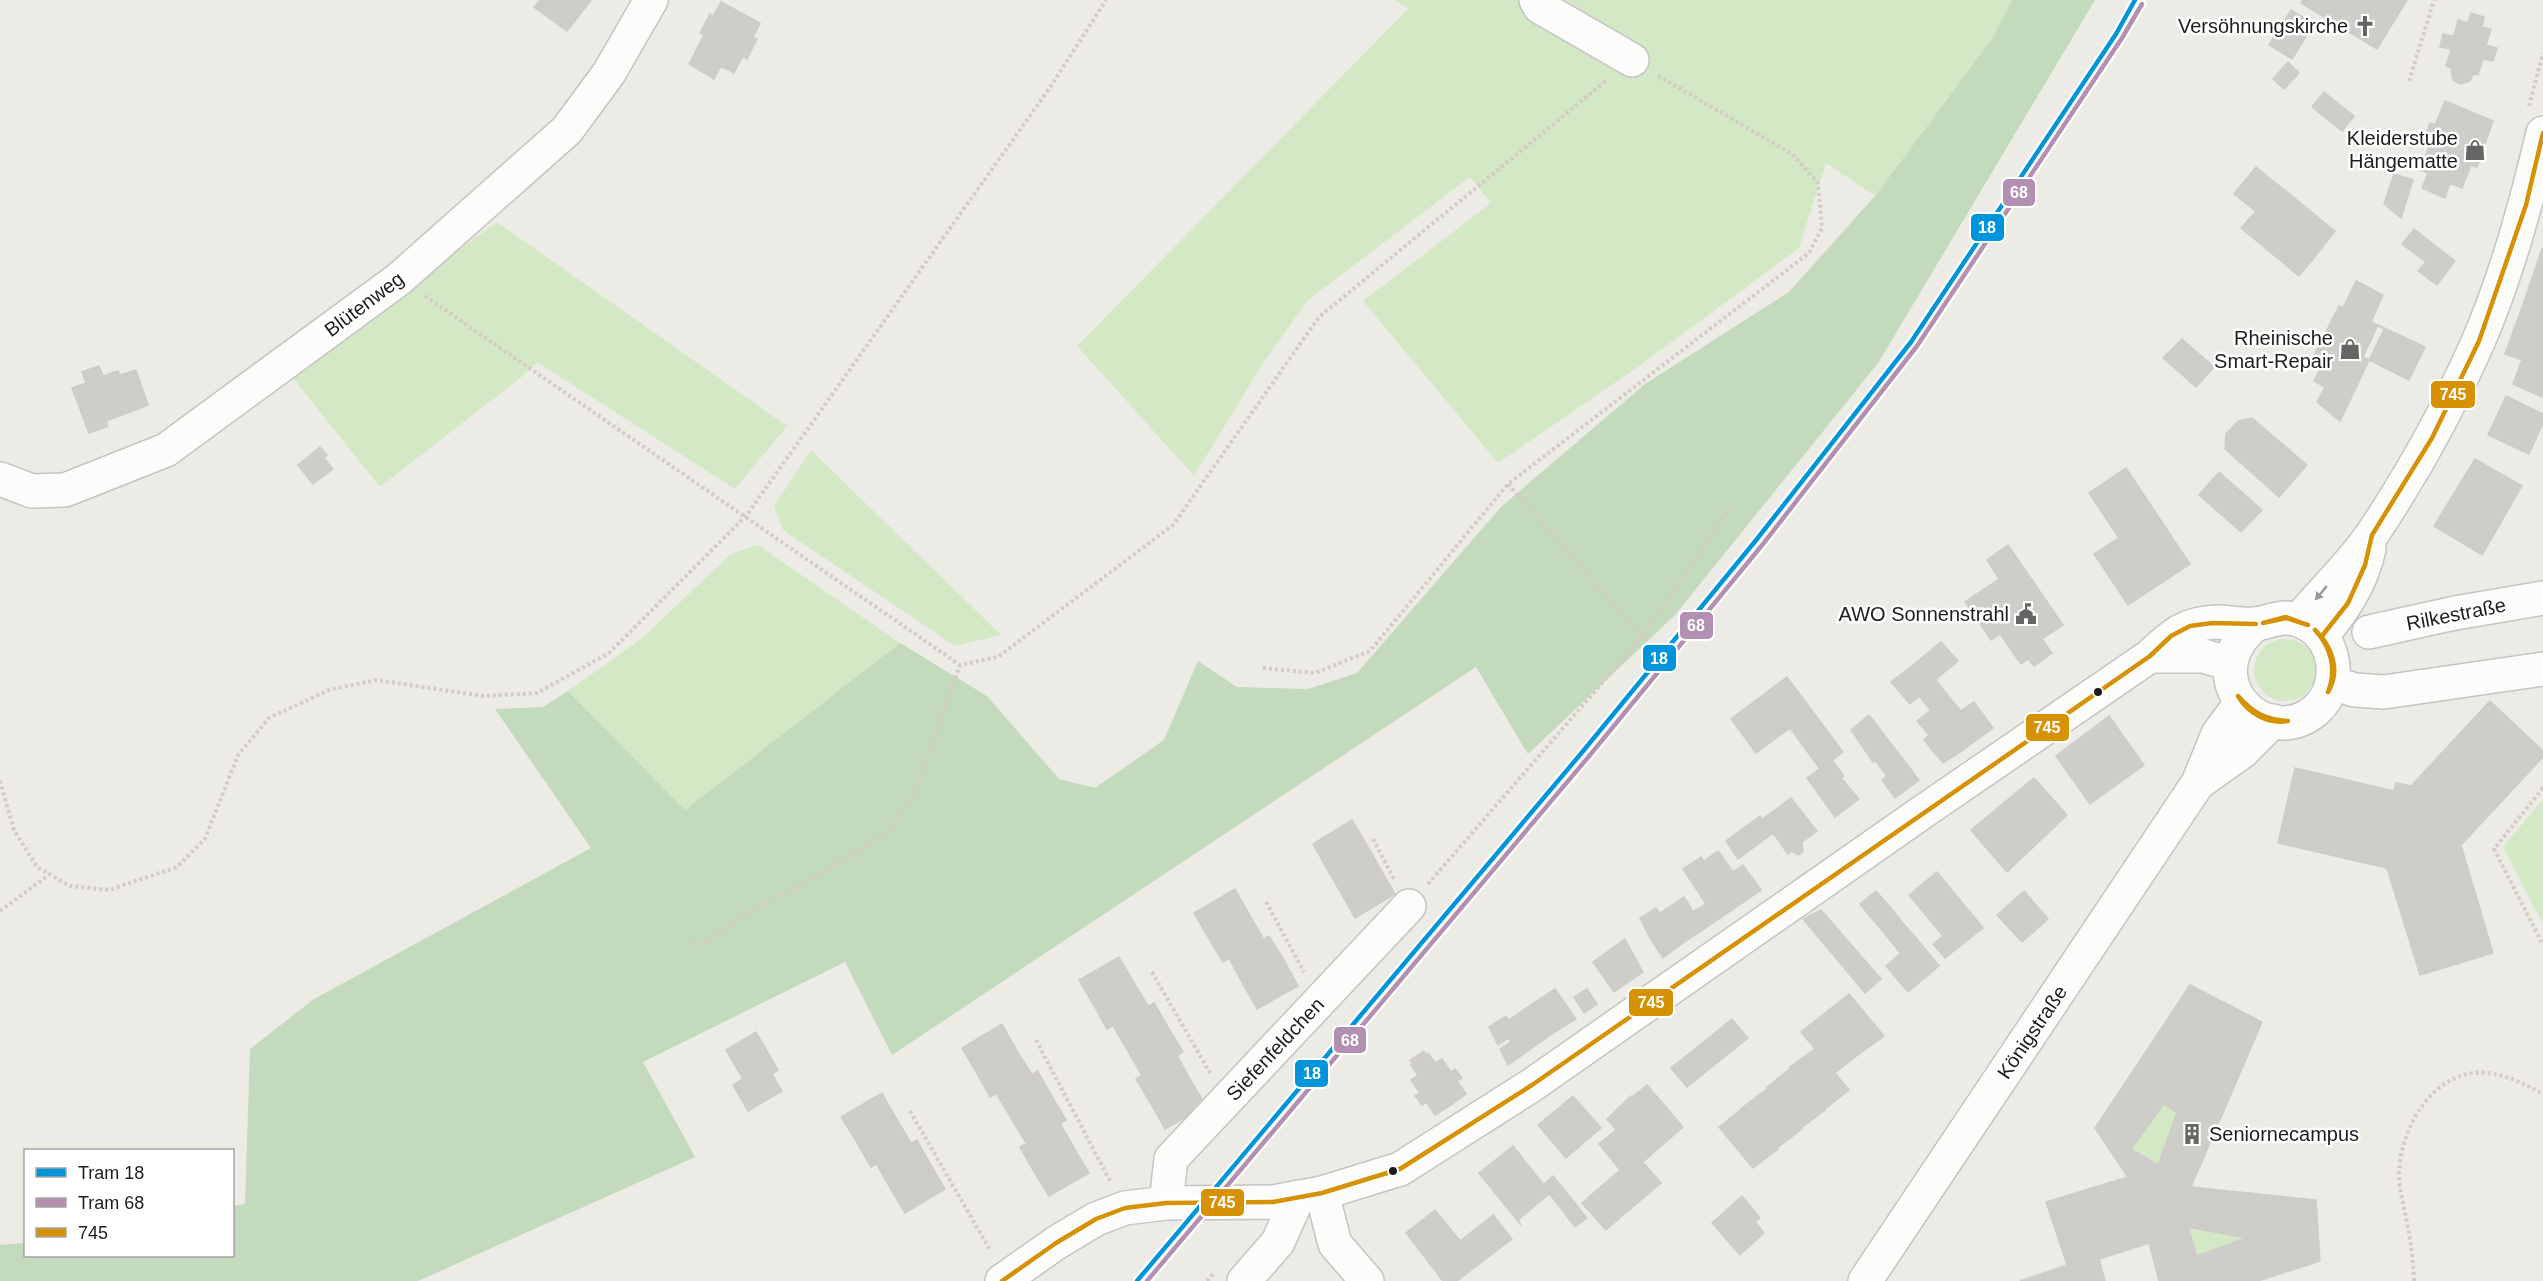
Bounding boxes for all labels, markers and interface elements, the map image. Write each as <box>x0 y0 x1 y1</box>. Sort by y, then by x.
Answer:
church icon: Versöhnungskirche <box>2353 14 2377 38</box>
place label: Versöhnungskirche <box>2178 15 2348 37</box>
place label: Kleiderstube Hängematte <box>2347 127 2458 172</box>
shop icon: Kleiderstube Hängematte <box>2463 138 2487 162</box>
line badge: 68 <box>2002 178 2036 207</box>
text: 68 <box>2010 184 2028 201</box>
line badge: 18 <box>1970 213 2005 242</box>
text: 18 <box>1978 219 1996 236</box>
street label: Blütenweg <box>320 267 408 341</box>
place label: Rheinische Smart-Repair <box>2214 327 2333 372</box>
shop icon: Rheinische Smart-Repair <box>2338 337 2362 361</box>
line badge: 745 <box>2430 380 2476 409</box>
text: 745 <box>2440 386 2466 403</box>
one-way arrow <box>2315 585 2328 601</box>
street label: Rilkestraße <box>2404 594 2508 634</box>
public building icon: AWO Sonnenstrahl <box>2014 602 2038 626</box>
place label: AWO Sonnenstrahl <box>1839 603 2009 625</box>
line badge: 68 <box>1679 611 1714 640</box>
text: 68 <box>1687 617 1705 634</box>
line badge: 18 <box>1642 644 1677 672</box>
text: 18 <box>1650 650 1668 667</box>
unlabelled marker <box>2092 686 2104 698</box>
line badge: 745 <box>2025 713 2070 742</box>
text: 745 <box>2034 719 2060 736</box>
street label: Königstraße <box>1993 981 2071 1083</box>
line badge: 745 <box>1628 988 1674 1017</box>
street label: Siefenfeldchen <box>1222 993 1328 1105</box>
text: 745 <box>1638 994 1664 1011</box>
line badge: 68 <box>1333 1026 1367 1054</box>
text: 68 <box>1341 1032 1359 1049</box>
line badge: 18 <box>1294 1059 1329 1088</box>
text: 18 <box>1303 1065 1321 1082</box>
building icon: Seniornecampus <box>2180 1122 2204 1146</box>
place label: Seniornecampus <box>2209 1123 2359 1145</box>
legend <box>24 1149 234 1257</box>
text: Tram 18 <box>78 1163 144 1183</box>
unlabelled marker <box>1387 1165 1399 1177</box>
line badge: 745 <box>1200 1188 1245 1217</box>
text: Tram 68 <box>78 1193 144 1213</box>
text: 745 <box>1209 1194 1235 1211</box>
text: 745 <box>78 1223 108 1243</box>

